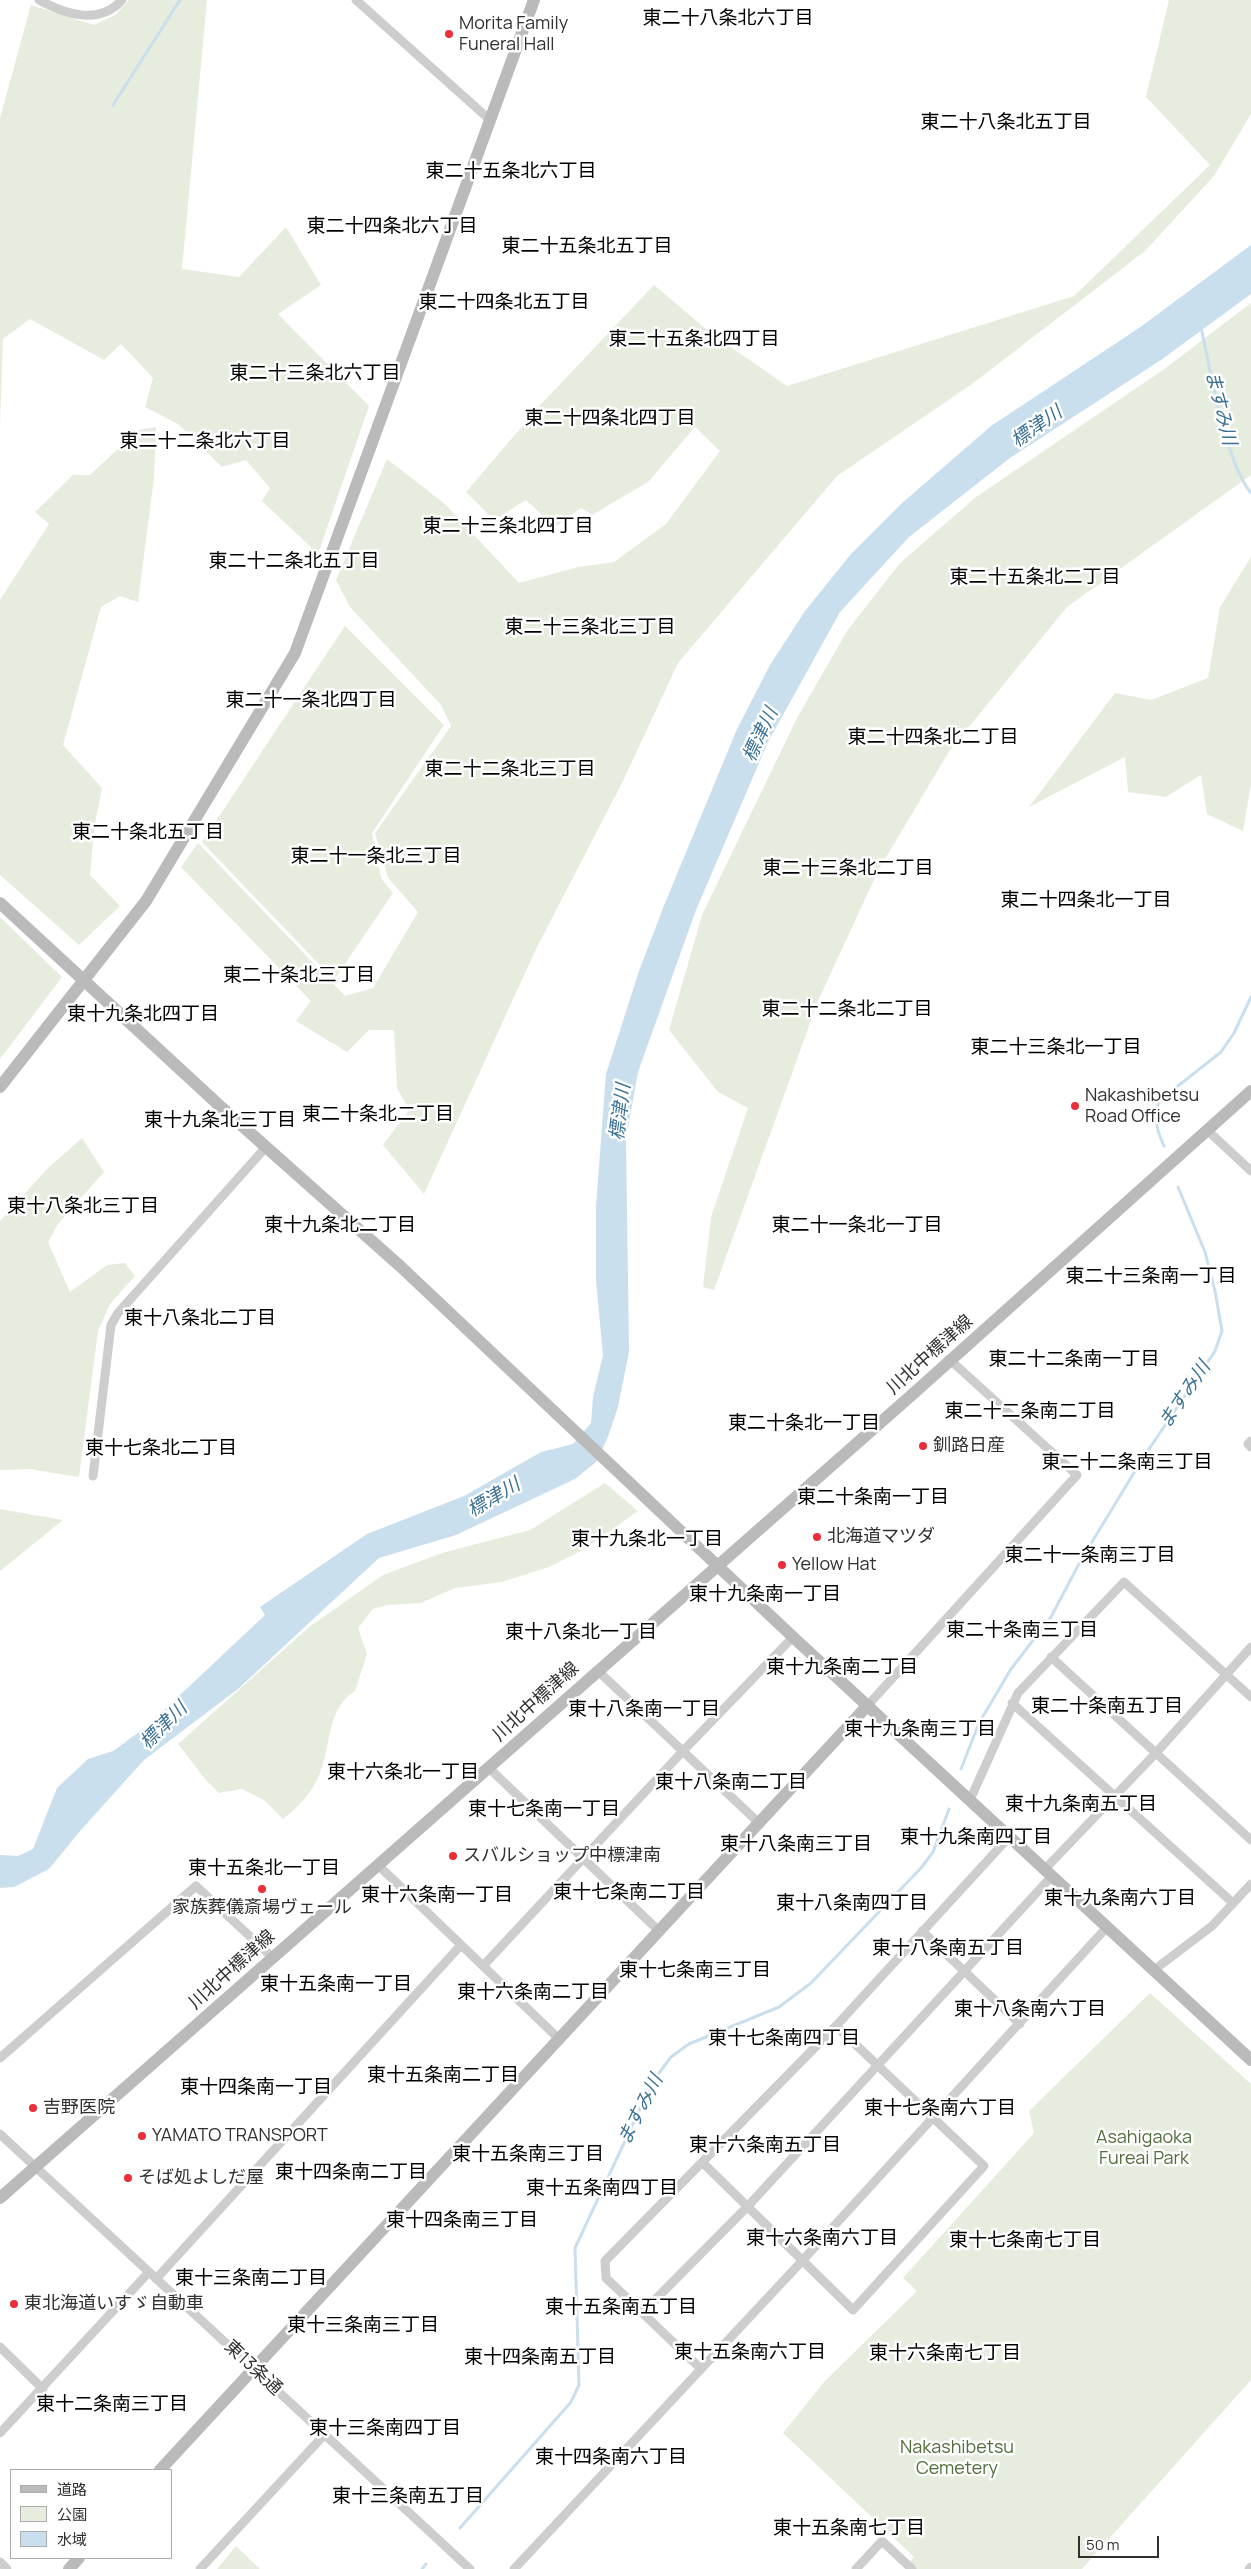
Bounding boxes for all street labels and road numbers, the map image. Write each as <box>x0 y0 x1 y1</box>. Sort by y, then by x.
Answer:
street label: 川北中標津線 <box>883 1311 977 1399</box>
street label: 川北中標津線 <box>489 1658 583 1746</box>
street label: 川北中標津線 <box>185 1926 279 2014</box>
street label: 東13条通 <box>220 2336 286 2400</box>

